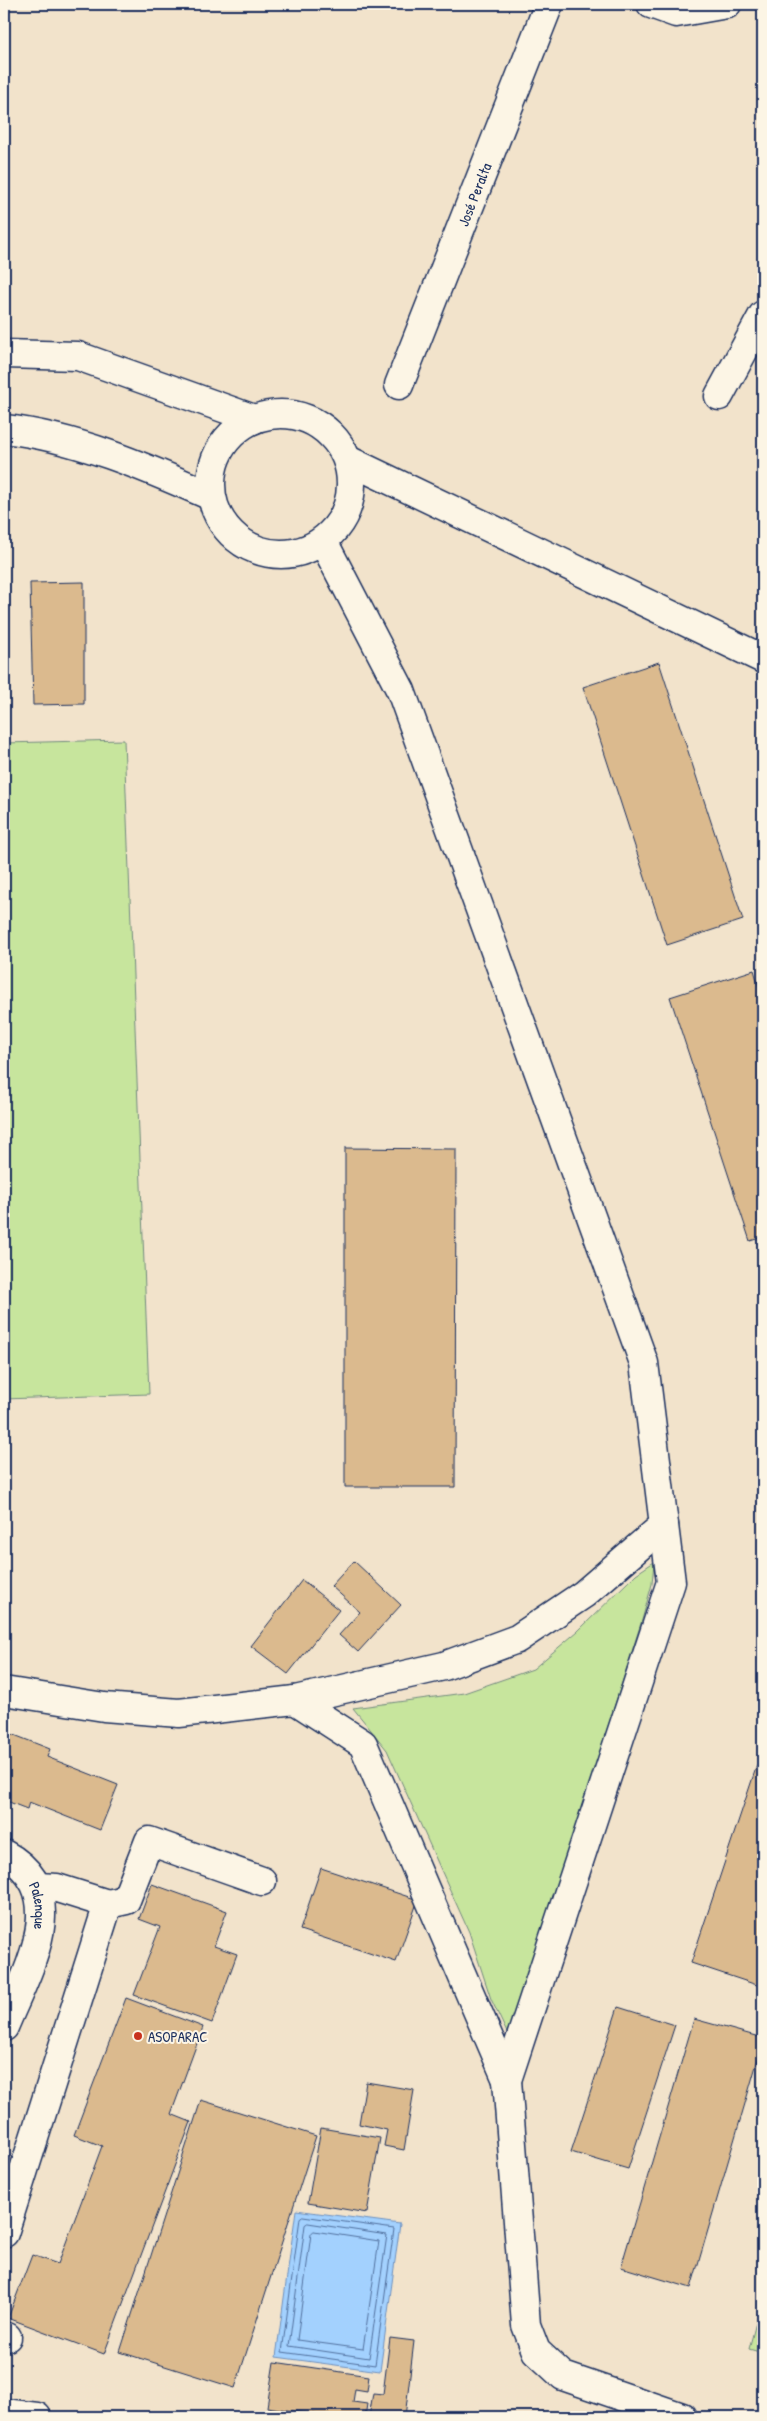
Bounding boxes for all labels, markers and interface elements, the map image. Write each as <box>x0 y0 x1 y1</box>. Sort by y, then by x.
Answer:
street label: José Peralta <box>452 159 496 229</box>
street label: Palenque <box>24 1878 52 1931</box>
place label: ASOPARAC <box>148 2026 207 2047</box>
marker: ASOPARAC <box>132 2030 144 2042</box>

